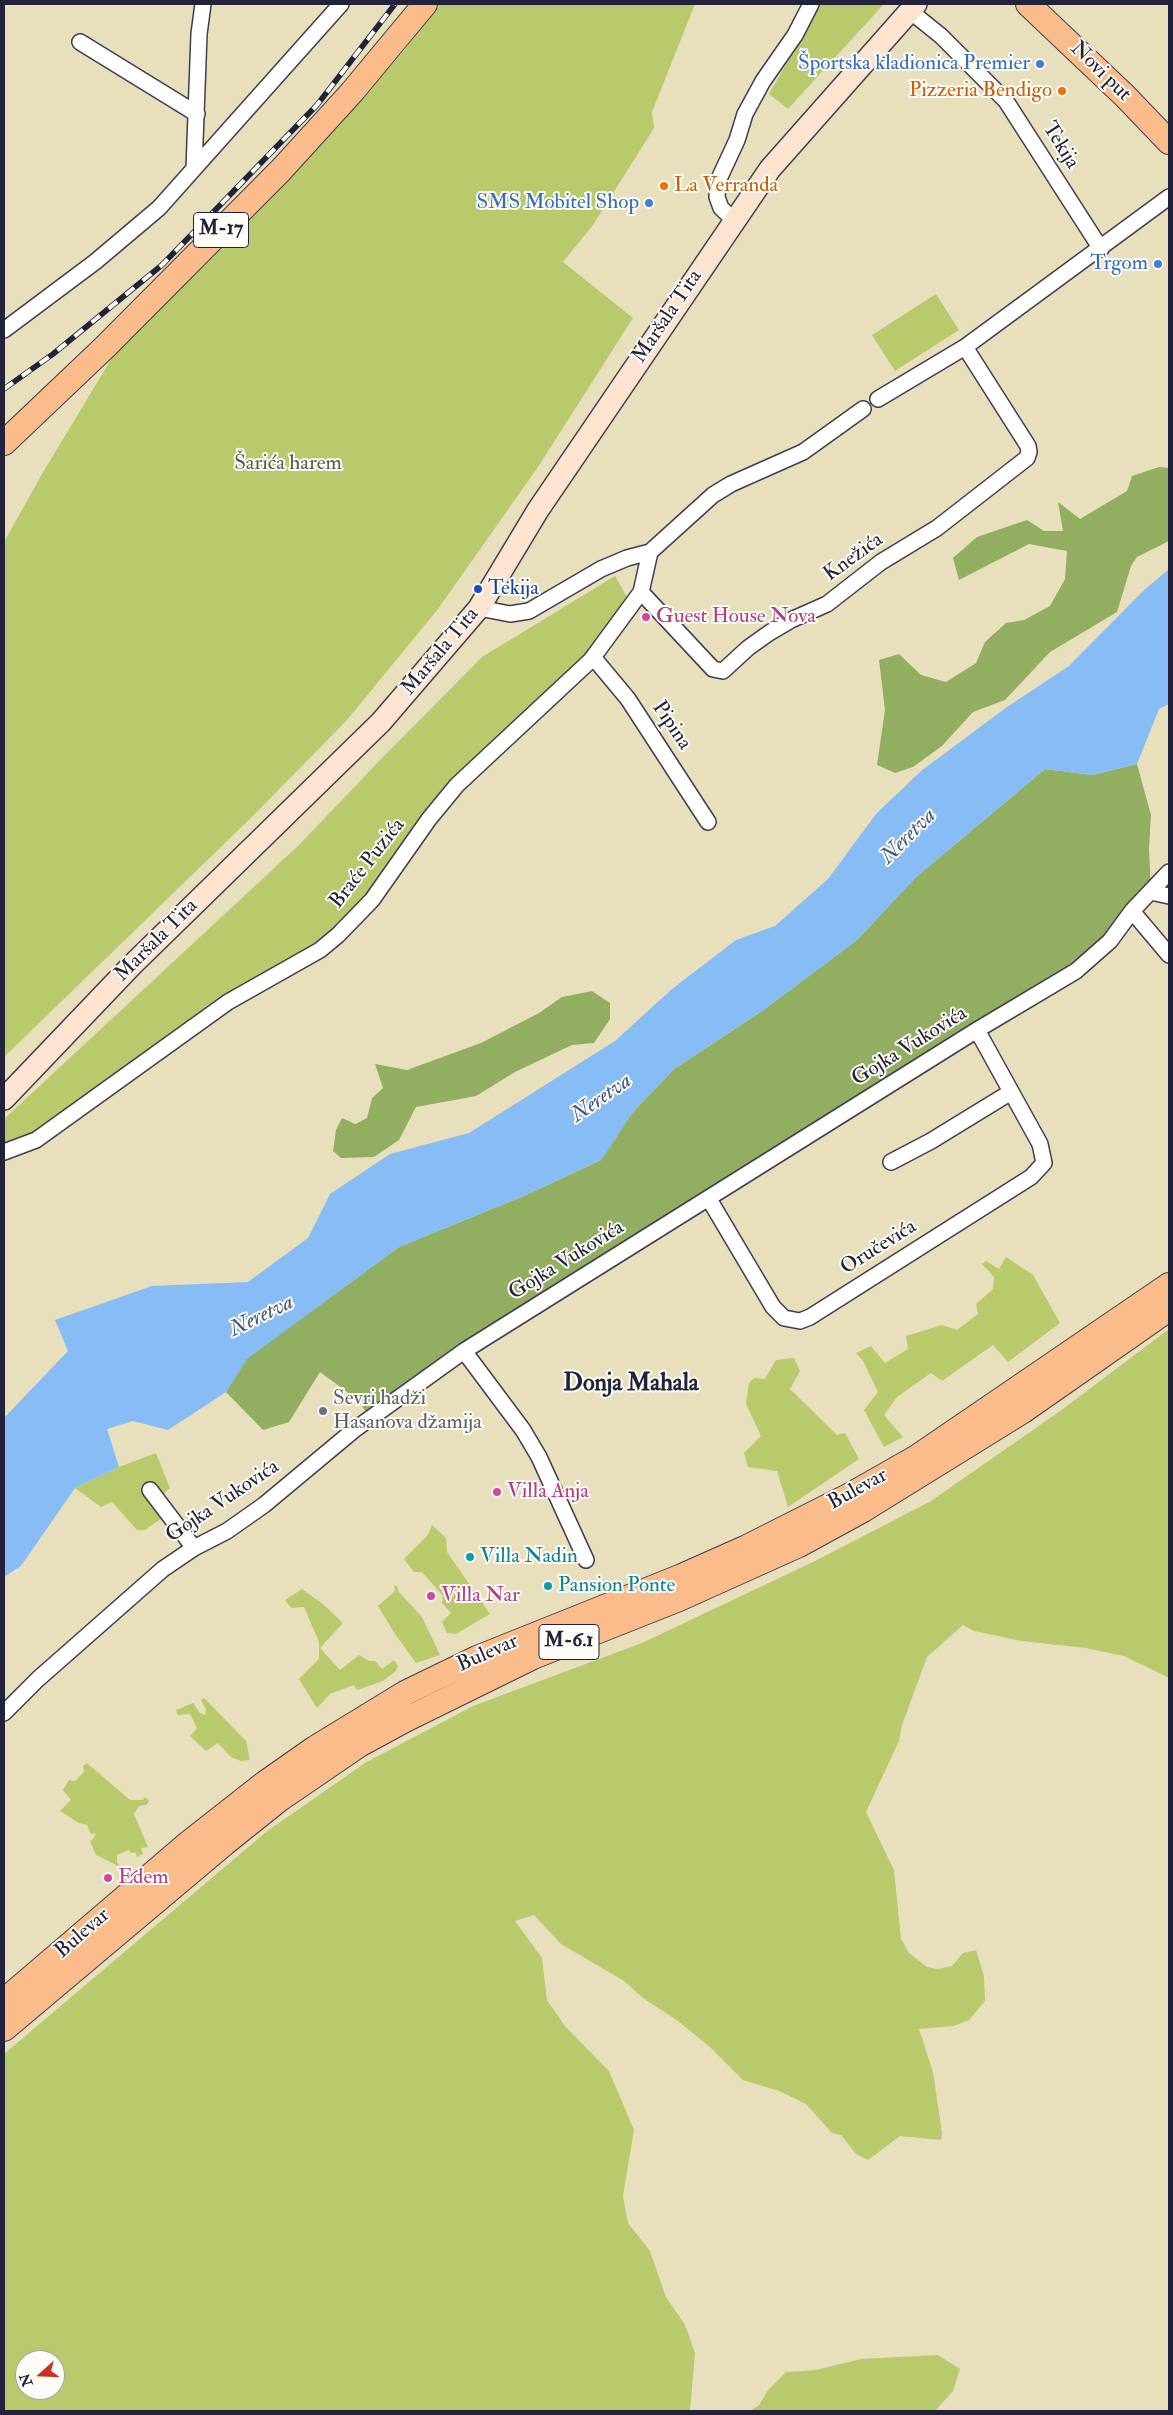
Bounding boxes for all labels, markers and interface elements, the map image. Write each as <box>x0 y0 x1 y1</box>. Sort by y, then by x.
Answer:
street label: Novi put <box>1064 37 1136 107</box>
place label: Športska kladionica Premier <box>798 51 1030 77</box>
marker: Športska kladionica Premier <box>1034 58 1046 70</box>
place label: Pizzeria Bendigo <box>909 78 1052 104</box>
marker: Pizzeria Bendigo <box>1056 85 1068 97</box>
street label: Tekija <box>1036 118 1084 174</box>
place label: La Verranda <box>674 173 778 199</box>
marker: La Verranda <box>658 180 670 192</box>
place label: SMS Mobitel Shop <box>476 190 639 216</box>
marker: SMS Mobitel Shop <box>643 197 655 209</box>
road number: M-17 <box>194 212 248 248</box>
place label: Trgom <box>1090 251 1148 277</box>
marker: Trgom <box>1152 258 1164 270</box>
street label: Maršala Tita <box>628 266 708 368</box>
park label: Šarića harem <box>234 451 342 477</box>
street label: Knežića <box>819 528 889 588</box>
place label: Tekija <box>488 576 539 602</box>
marker: Tekija <box>472 583 484 595</box>
street label: Maršala Tita <box>397 603 485 701</box>
place label: Guest House Nova <box>656 604 816 630</box>
marker: Guest House Nova <box>640 611 652 623</box>
street label: Pipina <box>646 697 696 755</box>
water label: Neretva <box>876 804 942 870</box>
street label: Braće Puzića <box>325 814 411 914</box>
street label: Maršala Tita <box>110 894 204 988</box>
street label: Gojka Vukovića <box>848 1002 972 1092</box>
water label: Neretva <box>567 1069 637 1129</box>
street label: Oručevića <box>836 1215 922 1281</box>
street label: Gojka Vukovića <box>505 1216 629 1306</box>
water label: Neretva <box>226 1290 298 1344</box>
district label: Donja Mahala <box>563 1371 699 1399</box>
place label: Sevri hadži Hasanova džamija <box>333 1386 482 1436</box>
marker: Sevri hadži Hasanova džamija <box>317 1405 329 1417</box>
street label: Gojka Vukovića <box>162 1455 284 1549</box>
street label: Bulevar <box>824 1463 892 1517</box>
place label: Villa Anja <box>507 1479 589 1505</box>
marker: Villa Anja <box>491 1486 503 1498</box>
place label: Villa Nadin <box>480 1544 578 1570</box>
marker: Villa Nadin <box>464 1551 476 1563</box>
place label: Pansion Ponte <box>558 1573 675 1599</box>
marker: Pansion Ponte <box>542 1580 554 1592</box>
place label: Villa Nar <box>441 1583 520 1609</box>
marker: Villa Nar <box>425 1590 437 1602</box>
road number: M-6.1 <box>539 1624 599 1660</box>
street label: Bulevar <box>454 1629 522 1679</box>
place label: Edem <box>118 1865 169 1891</box>
marker: Edem <box>102 1872 114 1884</box>
street label: Bulevar <box>51 1903 115 1965</box>
north arrow <box>15 2350 65 2400</box>
text: N <box>16 2371 37 2389</box>

